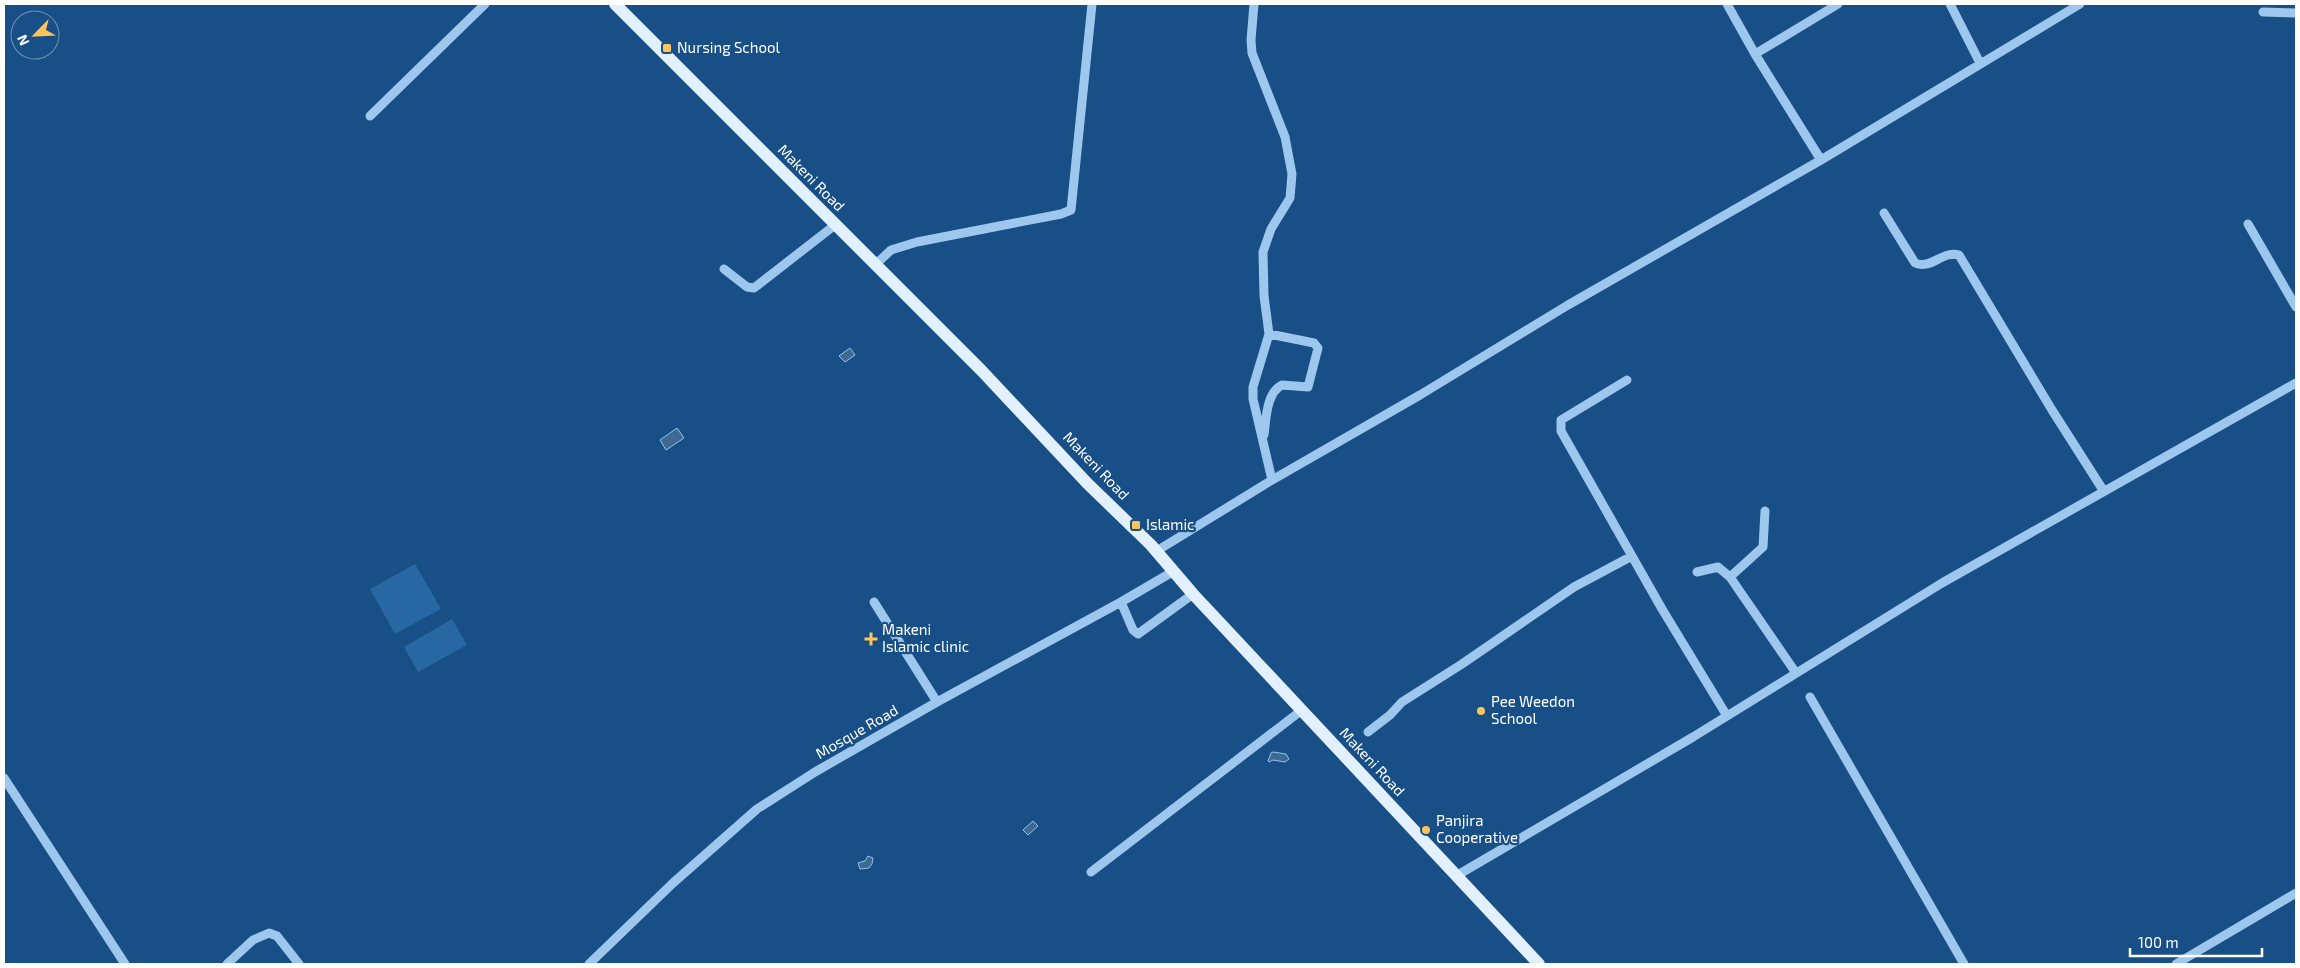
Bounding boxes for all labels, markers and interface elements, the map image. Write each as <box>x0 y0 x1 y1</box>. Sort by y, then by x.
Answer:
north arrow <box>10 10 60 60</box>
text: N <box>13 32 32 49</box>
place label: Nursing School <box>677 38 780 56</box>
marker: Nursing School <box>661 42 673 54</box>
street label: Makeni Road <box>775 140 849 214</box>
street label: Makeni Road <box>1060 428 1133 503</box>
place label: Islamic <box>1146 515 1194 533</box>
marker: Islamic <box>1130 519 1142 531</box>
place label: Makeni Islamic clinic <box>882 620 969 655</box>
marker: Makeni Islamic clinic <box>864 632 878 646</box>
place label: Pee Weedon School <box>1491 692 1575 727</box>
street label: Mosque Road <box>812 700 901 762</box>
marker: Pee Weedon School <box>1475 705 1487 717</box>
street label: Makeni Road <box>1336 723 1409 799</box>
place label: Panjira Cooperative <box>1436 811 1518 846</box>
marker: Panjira Cooperative <box>1420 824 1432 836</box>
scale bar <box>2130 926 2262 958</box>
text: 100 m <box>2138 933 2179 951</box>

